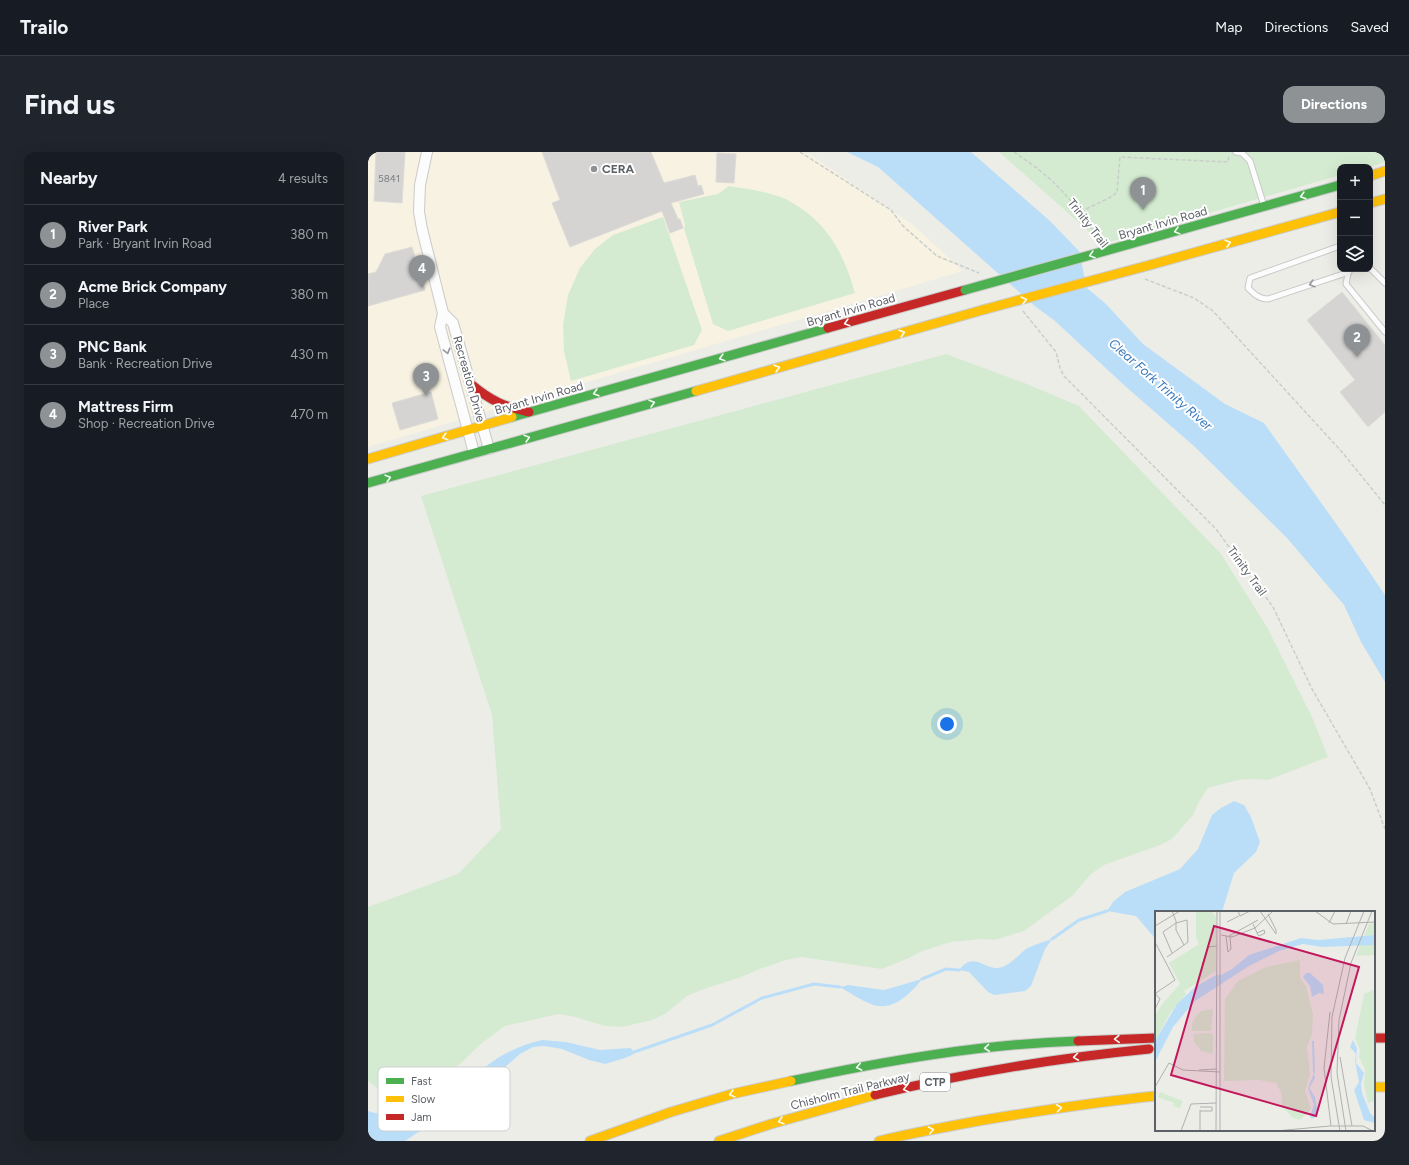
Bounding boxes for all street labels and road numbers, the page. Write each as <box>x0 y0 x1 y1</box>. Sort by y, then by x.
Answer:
street label: Trinity Trail <box>1065 196 1111 250</box>
street label: Bryant Irvin Road <box>1117 204 1209 242</box>
street label: Bryant Irvin Road <box>805 291 897 329</box>
street label: Recreation Drive <box>450 334 488 424</box>
street label: Bryant Irvin Road <box>493 379 585 417</box>
street label: Trinity Trail <box>1224 543 1270 599</box>
street label: Chisholm Trail Parkway <box>789 1069 912 1113</box>
road number: CTP <box>920 1073 950 1091</box>

